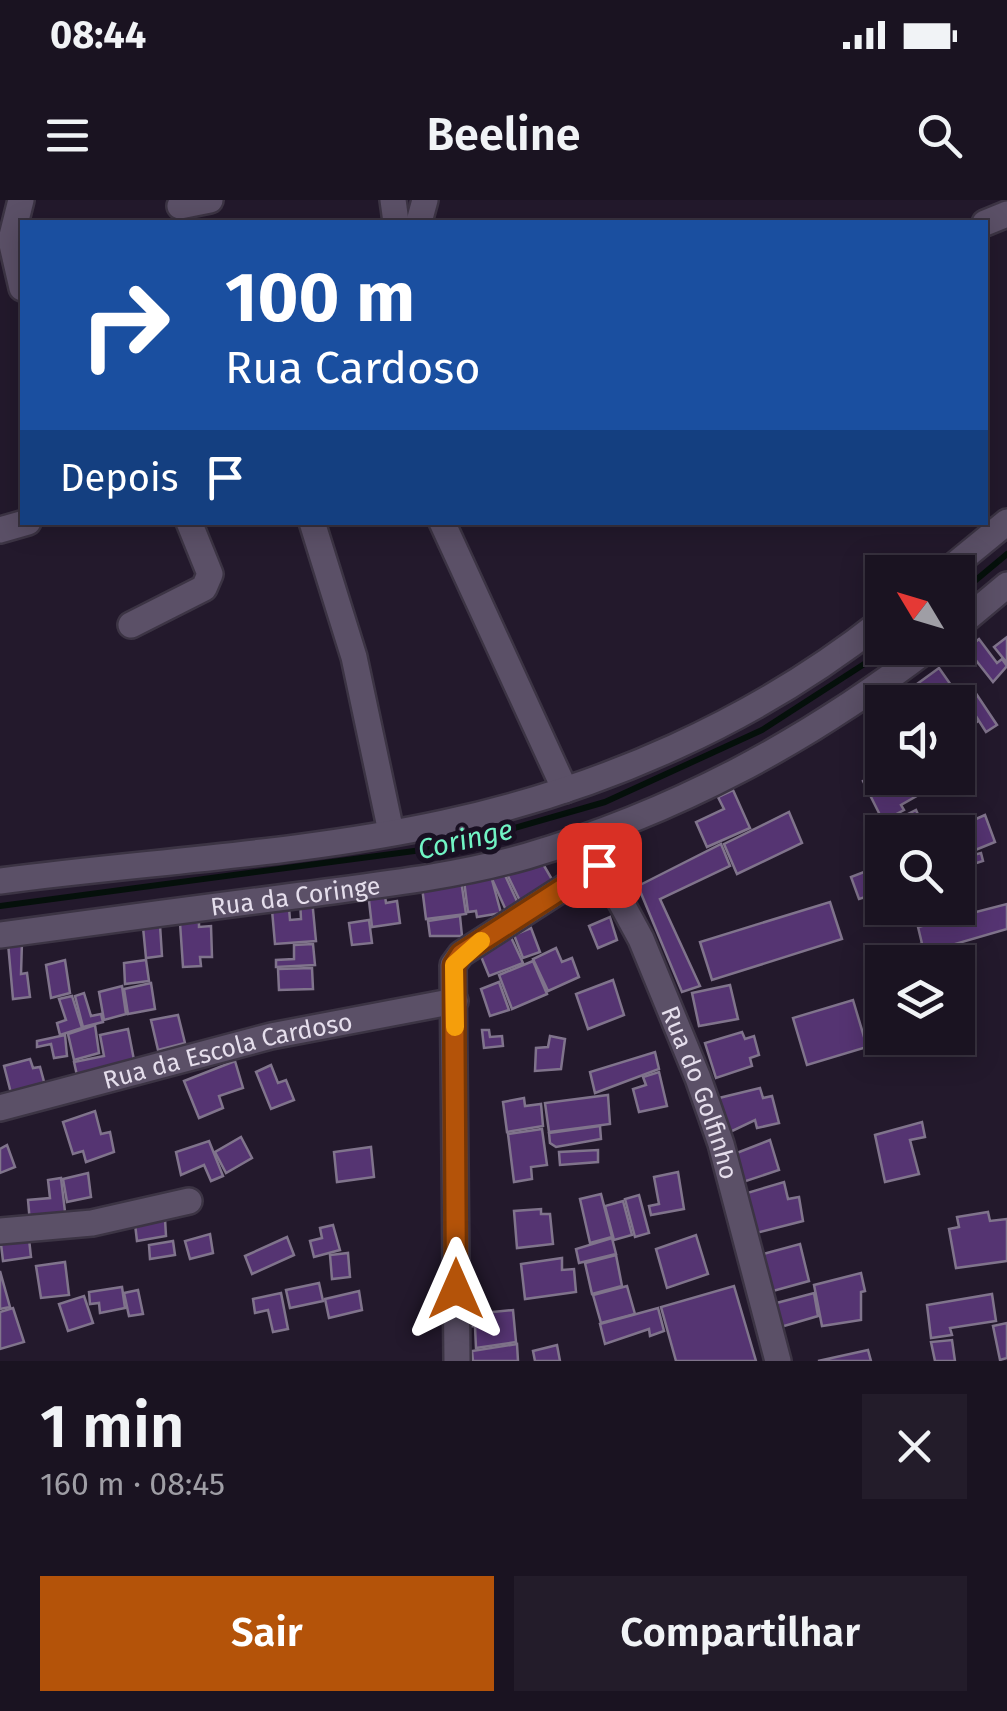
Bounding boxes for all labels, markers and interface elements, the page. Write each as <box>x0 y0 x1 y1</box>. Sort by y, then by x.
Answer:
text: 08:44 <box>50 12 146 58</box>
icon: menu <box>40 108 95 163</box>
text: Beeline <box>426 108 581 162</box>
icon: search <box>912 108 967 163</box>
text: 100 m <box>225 256 415 340</box>
icon: right <box>60 260 190 390</box>
text: Rua Cardoso <box>225 341 481 395</box>
icon: arrive <box>198 450 253 505</box>
text: Depois <box>60 455 178 501</box>
north arrow <box>865 555 975 665</box>
map controls <box>865 555 975 1055</box>
button: sound <box>865 685 975 795</box>
water label: Coringe <box>414 813 516 866</box>
button: search <box>865 815 975 925</box>
pin <box>557 823 642 908</box>
icon: arrive <box>572 838 627 893</box>
street label: Rua da Coringe <box>209 871 382 923</box>
button: layers <box>865 945 975 1055</box>
street label: Rua do Golfinho <box>654 1002 744 1183</box>
street label: Rua da Escola Cardoso <box>100 1007 355 1096</box>
position arrow <box>404 1237 508 1341</box>
text: 1 min <box>40 1391 185 1463</box>
button: close <box>862 1394 967 1499</box>
text: 160 m · 08:45 <box>40 1465 225 1503</box>
button: Sair <box>40 1576 494 1691</box>
button: Compartilhar <box>514 1576 967 1691</box>

